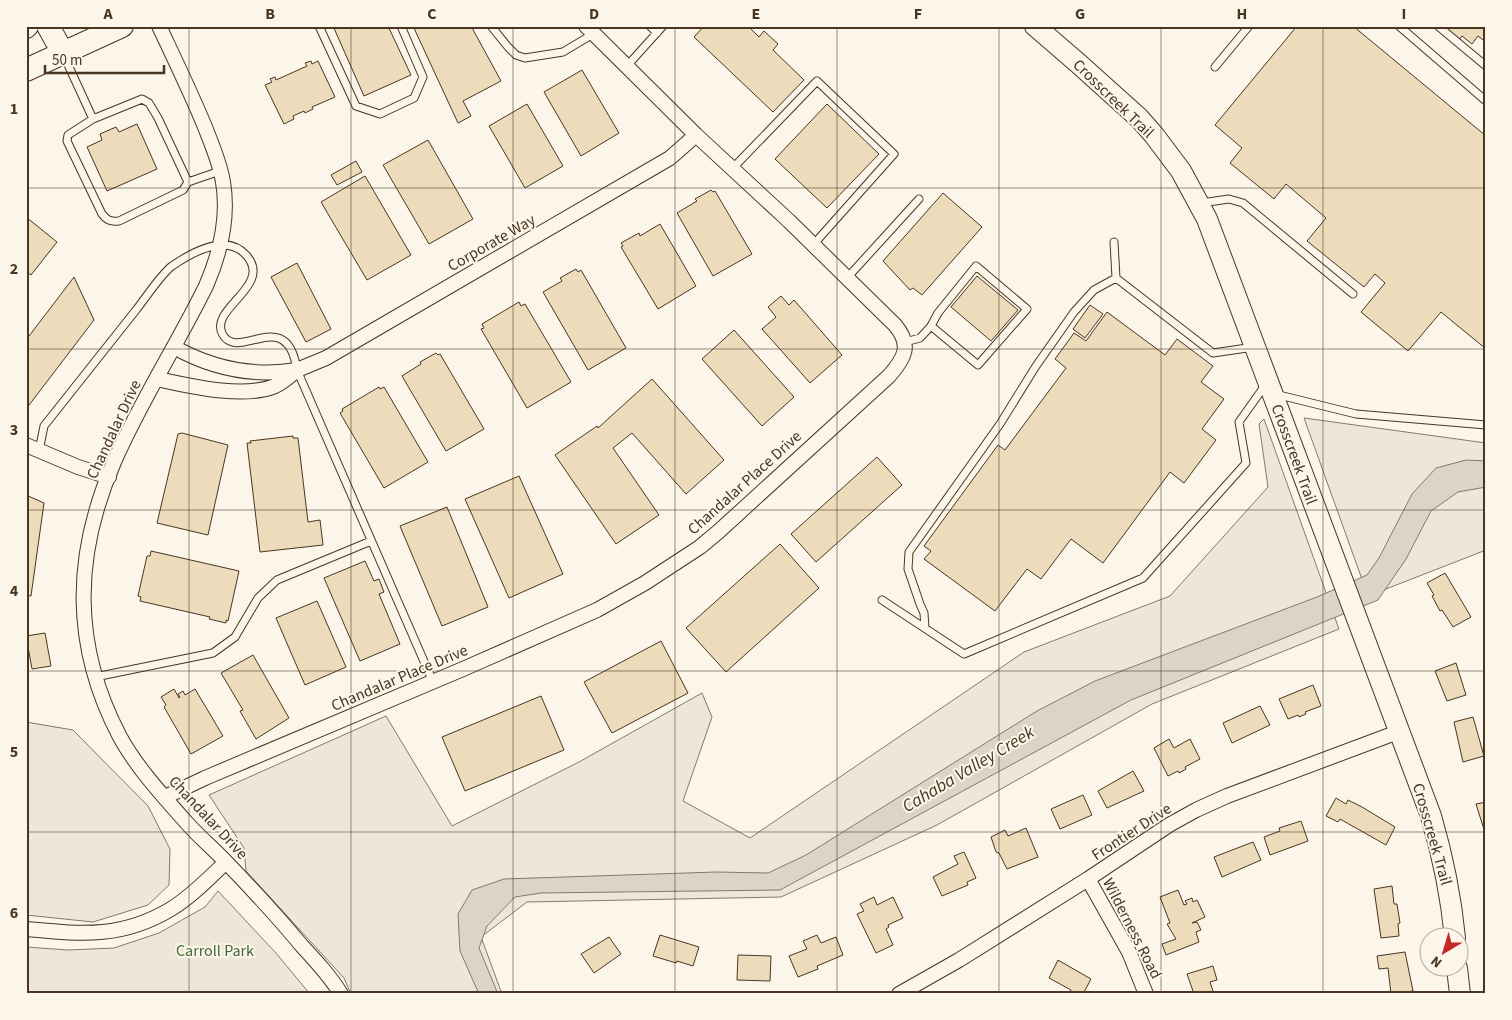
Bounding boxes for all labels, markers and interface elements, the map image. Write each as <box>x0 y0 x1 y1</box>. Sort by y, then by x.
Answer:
text: A <box>102 3 113 25</box>
text: B <box>265 3 275 25</box>
text: C <box>427 3 437 25</box>
text: D <box>589 3 599 25</box>
text: E <box>752 3 760 25</box>
text: F <box>914 3 922 25</box>
text: G <box>1075 3 1085 25</box>
text: H <box>1237 3 1247 25</box>
text: I <box>1402 3 1406 25</box>
scale bar <box>45 42 164 74</box>
text: 50 m <box>52 50 82 71</box>
street label: Crosscreek Trail <box>1068 54 1159 143</box>
text: 1 <box>10 98 18 120</box>
street label: Corporate Way <box>444 209 540 277</box>
text: 2 <box>10 258 18 280</box>
street label: Chandalar Drive <box>81 376 147 483</box>
street label: Crosscreek Trail <box>1266 401 1322 508</box>
text: 3 <box>10 419 18 441</box>
street label: Chandalar Place Drive <box>683 426 806 540</box>
text: 4 <box>10 580 19 602</box>
street label: Chandalar Place Drive <box>328 639 471 717</box>
water label: Cahaba Valley Creek <box>897 720 1039 819</box>
text: 5 <box>10 741 18 763</box>
street label: Chandalar Drive <box>164 771 253 864</box>
street label: Crosscreek Trail <box>1407 781 1457 888</box>
street label: Frontier Drive <box>1087 798 1176 866</box>
street label: Wilderness Road <box>1097 874 1167 983</box>
text: 6 <box>10 902 18 924</box>
north arrow <box>1420 928 1470 978</box>
park label: Carroll Park <box>176 940 254 962</box>
text: N <box>1427 951 1446 972</box>

